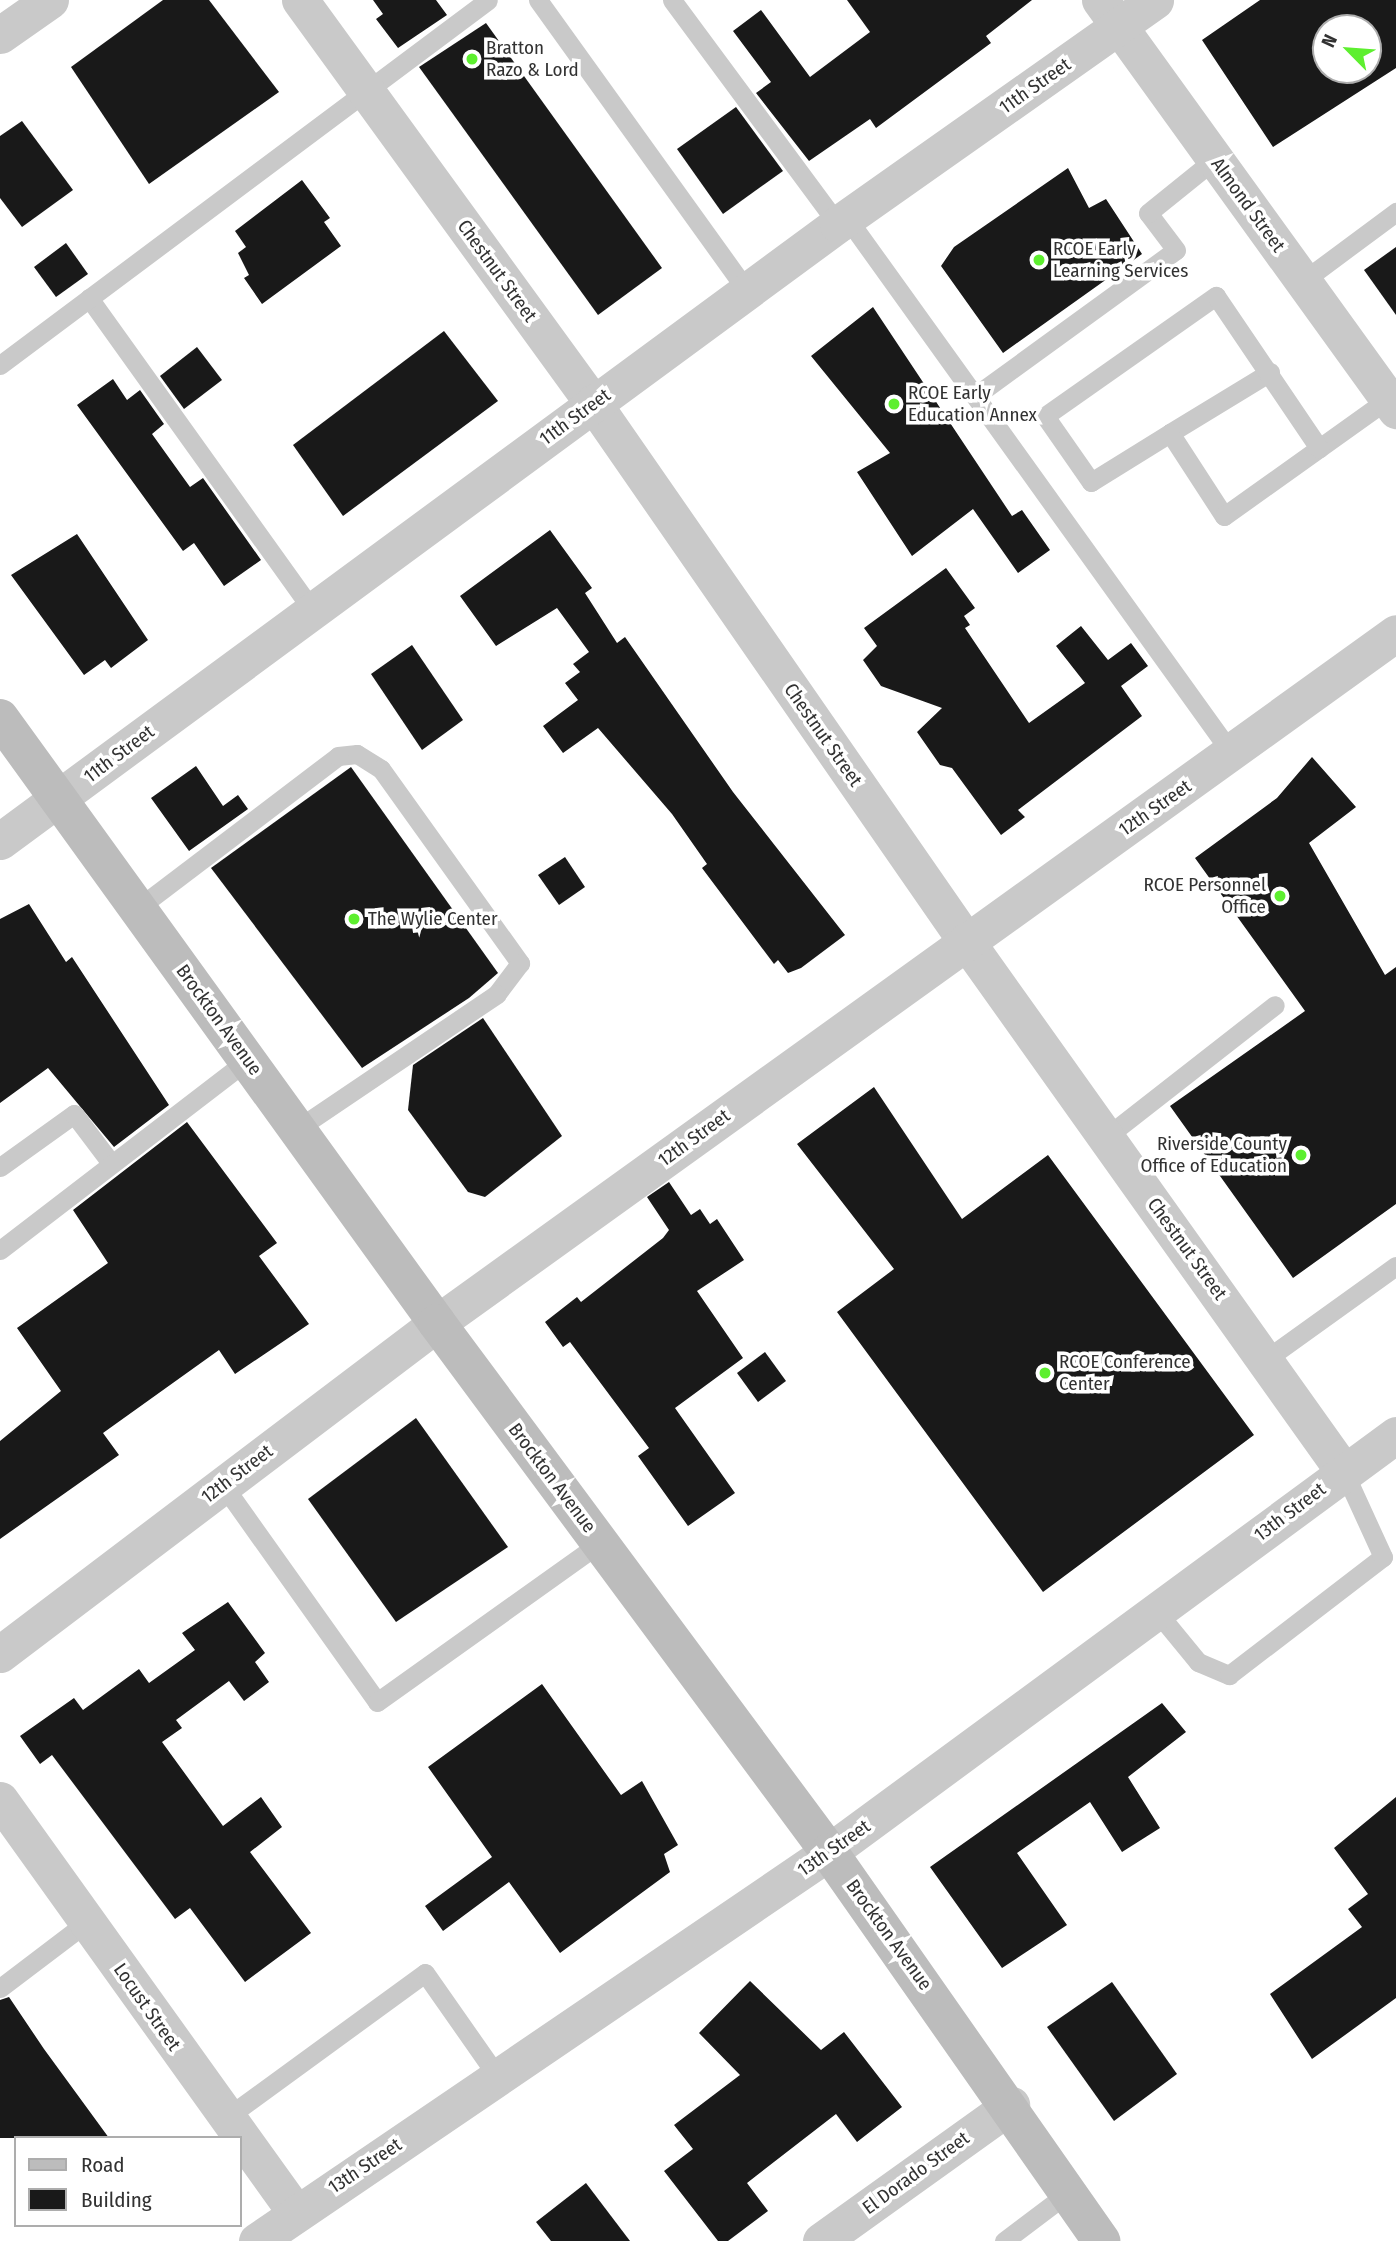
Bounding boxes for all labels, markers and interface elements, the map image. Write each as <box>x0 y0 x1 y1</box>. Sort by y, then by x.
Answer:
north arrow <box>1312 14 1382 84</box>
text: N <box>1316 31 1342 51</box>
place label: Bratton Razo & Lord <box>486 37 579 81</box>
marker: Bratton Razo & Lord <box>464 51 480 67</box>
street label: 11th Street <box>995 53 1075 119</box>
street label: Almond Street <box>1206 153 1290 257</box>
street label: Chestnut Street <box>452 216 542 326</box>
place label: RCOE Early Learning Services <box>1053 238 1188 282</box>
marker: RCOE Early Learning Services <box>1031 252 1047 268</box>
place label: RCOE Early Education Annex <box>908 382 1037 426</box>
street label: 11th Street <box>535 384 615 450</box>
marker: RCOE Early Education Annex <box>886 396 902 412</box>
street label: Chestnut Street <box>779 679 867 791</box>
street label: 11th Street <box>79 720 159 788</box>
street label: 12th Street <box>1114 775 1196 841</box>
place label: RCOE Personnel Office <box>1144 874 1266 918</box>
marker: RCOE Personnel Office <box>1272 888 1288 904</box>
place label: The Wylie Center <box>368 908 498 930</box>
marker: The Wylie Center <box>346 911 362 927</box>
street label: Brockton Avenue <box>171 960 267 1080</box>
street label: 12th Street <box>654 1104 734 1172</box>
place label: Riverside County Office of Education <box>1141 1133 1287 1177</box>
marker: Riverside County Office of Education <box>1293 1147 1309 1163</box>
street label: Chestnut Street <box>1142 1194 1232 1304</box>
place label: RCOE Conference Center <box>1059 1351 1191 1395</box>
marker: RCOE Conference Center <box>1037 1365 1053 1381</box>
street label: Brockton Avenue <box>503 1419 601 1537</box>
street label: 12th Street <box>197 1440 277 1508</box>
street label: 13th Street <box>1250 1478 1330 1546</box>
street label: 13th Street <box>793 1815 875 1881</box>
street label: Brockton Avenue <box>841 1875 937 1995</box>
street label: Locust Street <box>109 1959 185 2055</box>
street label: El Dorado Street <box>858 2127 974 2219</box>
street label: 13th Street <box>324 2133 406 2199</box>
legend <box>14 2136 242 2227</box>
text: Road <box>81 2152 125 2178</box>
text: Building <box>81 2187 152 2213</box>

